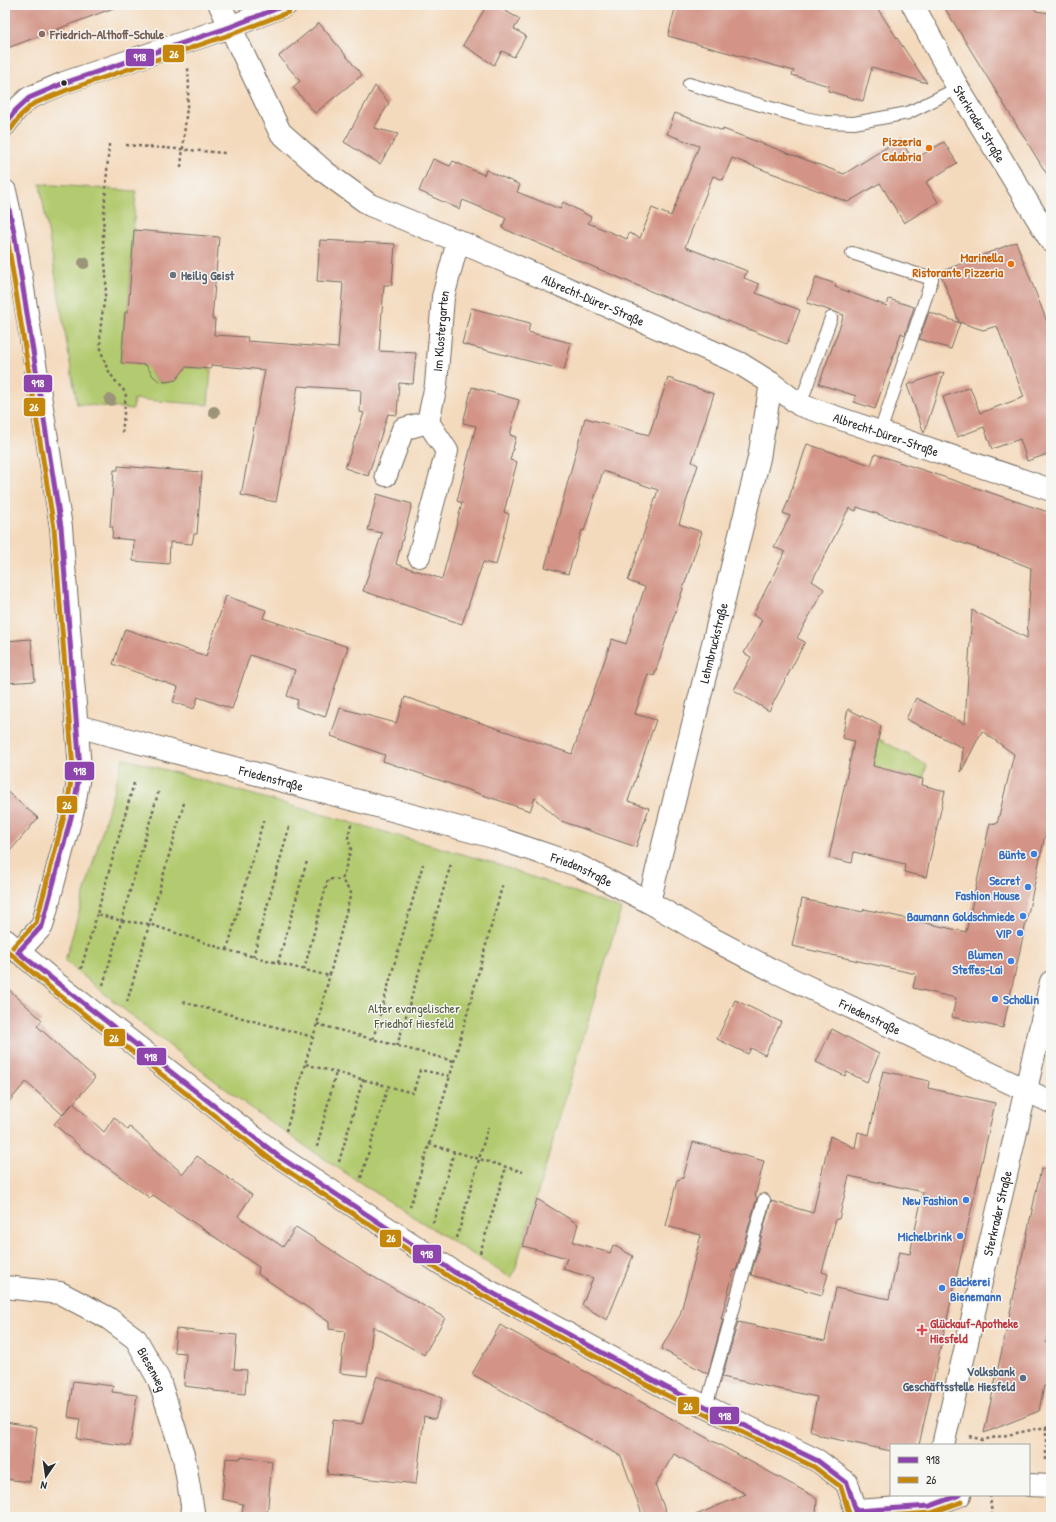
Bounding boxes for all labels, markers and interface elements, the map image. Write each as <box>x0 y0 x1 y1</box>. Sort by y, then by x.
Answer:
place label: Friedrich-Althoff-Schule <box>49 25 165 43</box>
marker: Friedrich-Althoff-Schule <box>37 29 47 39</box>
line badge: 26 <box>162 44 185 63</box>
text: 26 <box>169 47 179 61</box>
line badge: 918 <box>125 48 155 67</box>
text: 918 <box>134 50 147 64</box>
unlabelled marker <box>59 78 69 88</box>
street label: Sterkrader Straße <box>949 82 1010 165</box>
place label: Pizzeria Calabria <box>882 132 922 165</box>
marker: Pizzeria Calabria <box>924 143 934 153</box>
place label: Marinella Ristorante Pizzeria <box>912 248 1004 281</box>
marker: Marinella Ristorante Pizzeria <box>1006 259 1016 269</box>
place label: Heilig Geist <box>181 266 235 285</box>
marker: Heilig Geist <box>168 270 178 280</box>
street label: Albrecht-Dürer-Straße <box>539 270 647 330</box>
street label: Im Klostergarten <box>428 288 453 372</box>
line badge: 918 <box>23 374 53 393</box>
text: 918 <box>32 376 45 390</box>
line badge: 26 <box>23 397 46 417</box>
text: 26 <box>29 400 39 414</box>
street label: Albrecht-Dürer-Straße <box>831 408 941 460</box>
street label: Lehmbruckstraße <box>695 601 732 685</box>
street label: Friedenstraße <box>236 760 305 795</box>
line badge: 918 <box>64 761 95 781</box>
text: 918 <box>74 764 87 778</box>
line badge: 26 <box>56 795 78 814</box>
text: 26 <box>62 798 72 812</box>
place label: Bünte <box>999 845 1027 863</box>
street label: Friedenstraße <box>548 848 616 891</box>
marker: Bünte <box>1029 849 1039 859</box>
place label: Secret Fashion House <box>955 871 1021 904</box>
marker: Secret Fashion House <box>1023 882 1033 892</box>
place label: Baumann Goldschmiede <box>907 907 1016 925</box>
marker: Baumann Goldschmiede <box>1018 911 1028 921</box>
place label: VIP <box>995 924 1012 942</box>
marker: VIP <box>1015 928 1025 938</box>
place label: Blumen Steffes-Lai <box>952 945 1003 978</box>
marker: Blumen Steffes-Lai <box>1006 956 1016 966</box>
place label: Schollin <box>1003 990 1039 1008</box>
street label: Friedenstraße <box>835 994 904 1039</box>
marker: Schollin <box>990 994 1000 1004</box>
park label: Alter evangelischer Friedhof Hiesfeld <box>368 999 460 1032</box>
line badge: 26 <box>103 1028 126 1047</box>
text: 26 <box>109 1031 119 1045</box>
line badge: 918 <box>136 1047 167 1066</box>
text: 918 <box>145 1050 158 1064</box>
street label: Sterkrader Straße <box>978 1169 1016 1258</box>
place label: New Fashion <box>902 1191 958 1209</box>
marker: New Fashion <box>961 1195 971 1205</box>
place label: Michelbrink <box>898 1227 953 1245</box>
line badge: 26 <box>379 1229 402 1248</box>
text: 26 <box>386 1231 396 1245</box>
marker: Michelbrink <box>955 1231 965 1241</box>
line badge: 918 <box>412 1244 442 1264</box>
text: 918 <box>421 1247 434 1261</box>
place label: Bäckerei Bienemann <box>950 1272 1002 1305</box>
marker: Bäckerei Bienemann <box>937 1283 947 1293</box>
place label: Glückauf-Apotheke Hiesfeld <box>930 1314 1019 1347</box>
marker: Glückauf-Apotheke Hiesfeld <box>917 1325 927 1335</box>
street label: Biesenweg <box>133 1344 171 1394</box>
place label: Volksbank Geschäftsstelle Hiesfeld <box>903 1362 1016 1395</box>
marker: Volksbank Geschäftsstelle Hiesfeld <box>1018 1373 1028 1383</box>
line badge: 26 <box>677 1396 700 1415</box>
text: 26 <box>683 1399 693 1413</box>
line badge: 918 <box>709 1406 740 1425</box>
text: 918 <box>719 1409 732 1423</box>
legend <box>890 1444 1030 1496</box>
text: 918 <box>926 1451 940 1468</box>
north arrow <box>26 1456 66 1496</box>
text: 26 <box>926 1471 937 1488</box>
text: N <box>39 1478 48 1493</box>

